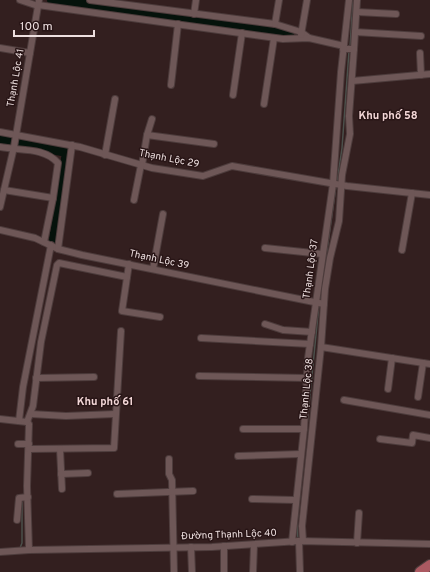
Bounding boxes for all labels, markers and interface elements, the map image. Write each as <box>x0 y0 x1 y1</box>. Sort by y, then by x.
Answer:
scale bar <box>14 12 94 38</box>
text: 100 m <box>20 19 53 35</box>
street label: Thạnh Lộc 41 <box>4 48 28 108</box>
district label: Khu phố 58 <box>358 109 418 123</box>
street label: Thạnh Lộc 29 <box>138 147 200 171</box>
street label: Thạnh Lộc 37 <box>300 238 322 300</box>
street label: Thạnh Lộc 39 <box>128 247 190 273</box>
street label: Thạnh Lộc 38 <box>297 358 317 420</box>
district label: Khu phố 61 <box>77 395 133 409</box>
street label: Đường Thạnh Lộc 40 <box>181 527 277 543</box>

